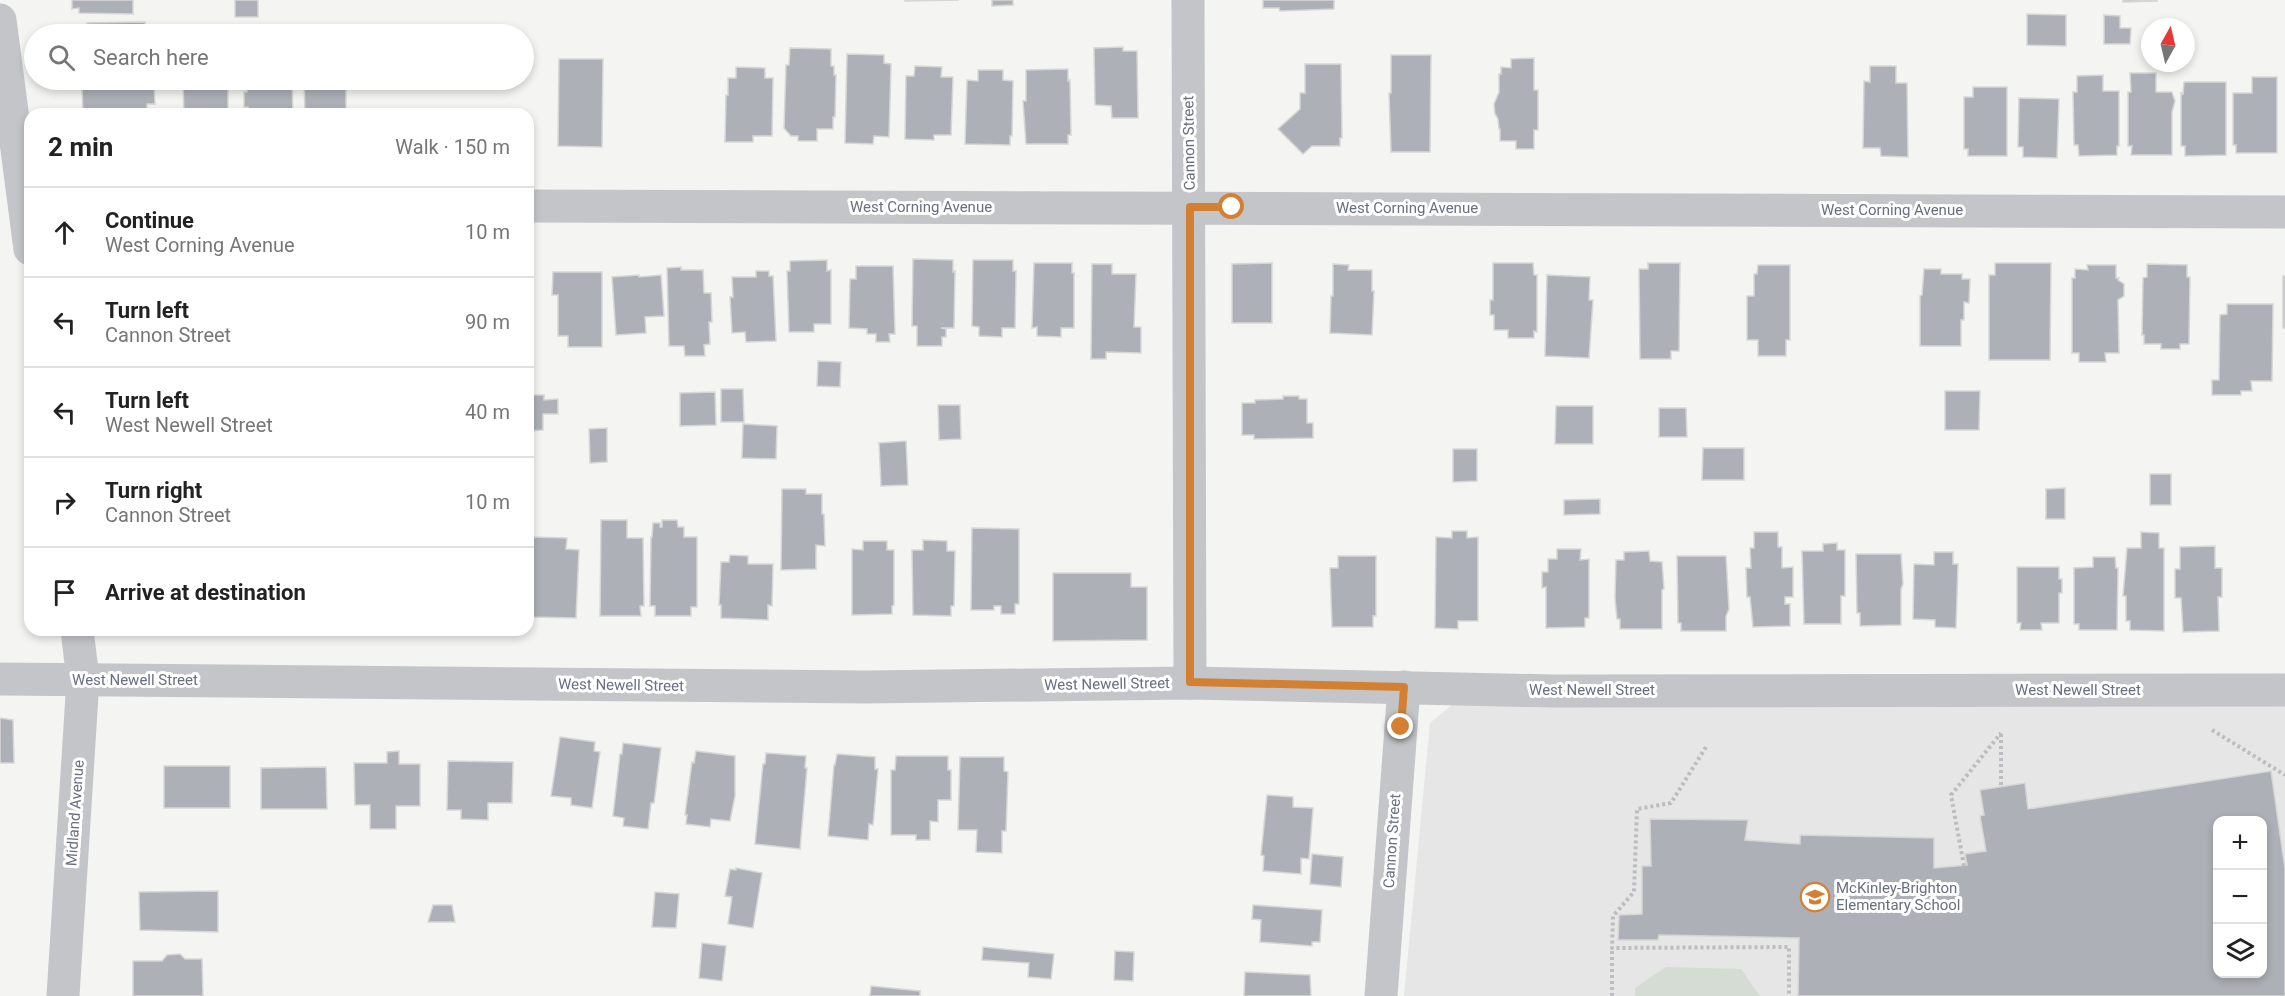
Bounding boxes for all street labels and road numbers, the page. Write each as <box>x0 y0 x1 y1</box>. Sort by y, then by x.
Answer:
street label: Cannon Street <box>1179 95 1199 190</box>
street label: West Corning Avenue <box>850 198 992 216</box>
street label: West Corning Avenue <box>1336 199 1478 217</box>
street label: West Corning Avenue <box>1821 201 1963 219</box>
street label: West Newell Street <box>72 671 198 689</box>
street label: West Newell Street <box>1044 674 1170 694</box>
street label: West Newell Street <box>558 675 684 695</box>
street label: West Newell Street <box>1529 681 1655 699</box>
street label: West Newell Street <box>2015 681 2141 699</box>
street label: Midland Avenue <box>62 759 88 867</box>
street label: Cannon Street <box>1380 793 1404 889</box>

